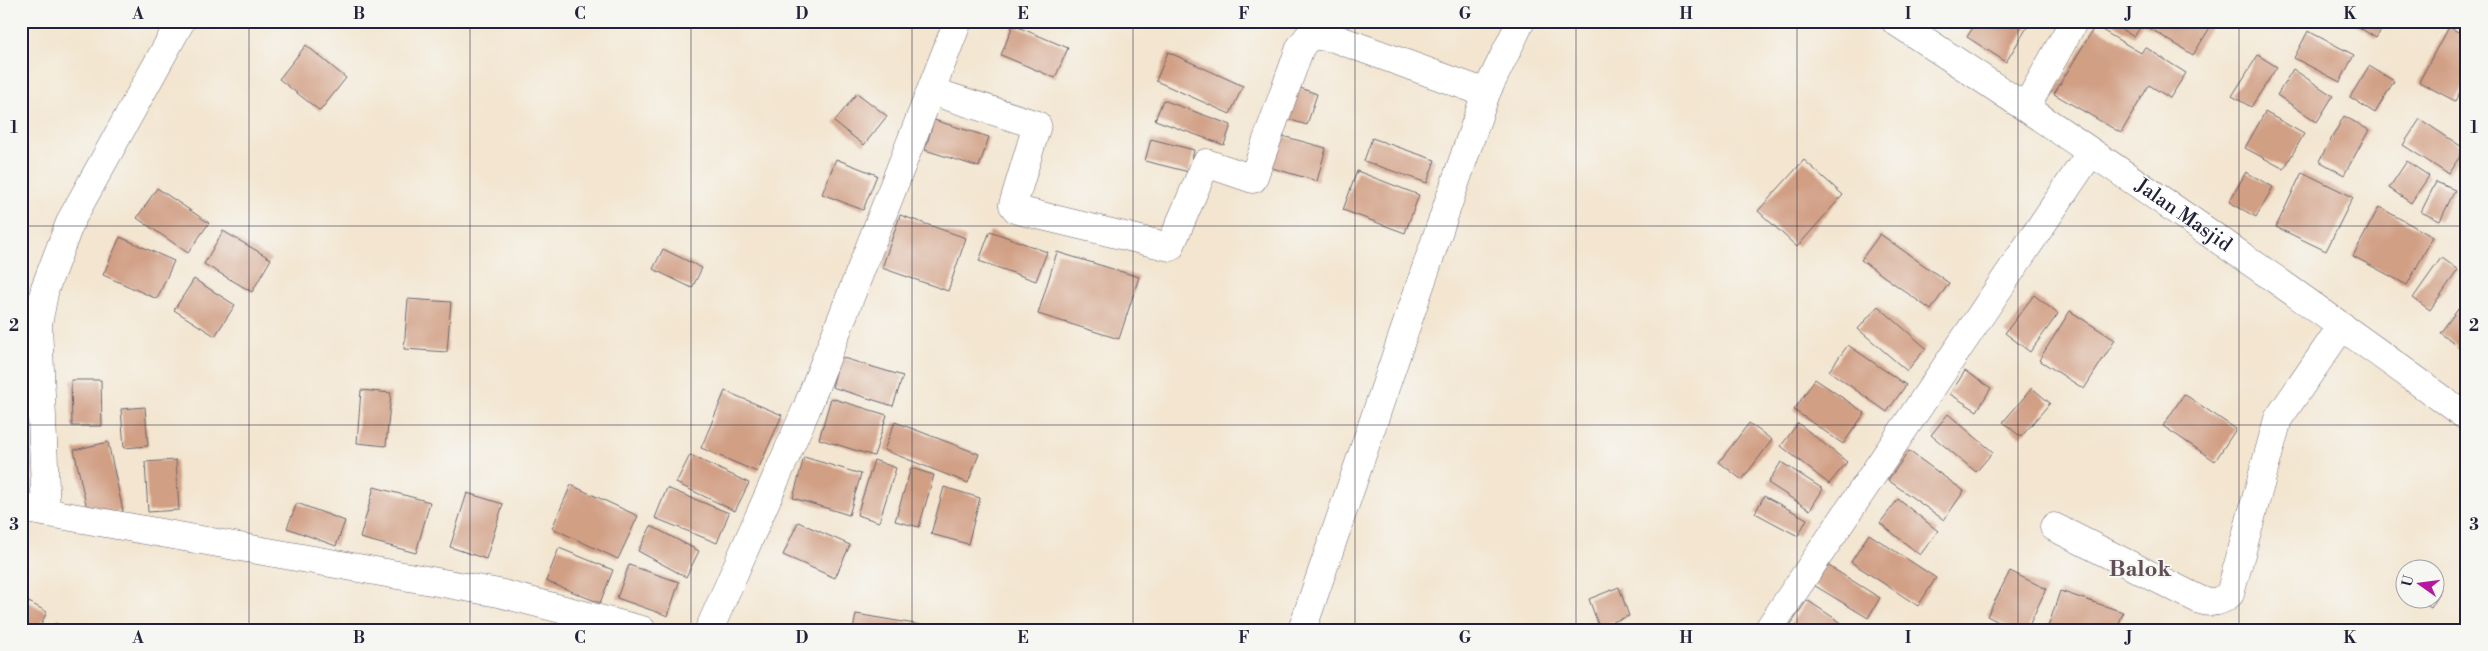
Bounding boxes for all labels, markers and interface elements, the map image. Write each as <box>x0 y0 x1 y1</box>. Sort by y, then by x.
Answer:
text: A <box>131 4 144 24</box>
text: B <box>353 4 365 24</box>
text: C <box>574 4 586 24</box>
text: D <box>796 4 809 24</box>
text: E <box>1017 4 1029 24</box>
text: F <box>1238 4 1250 24</box>
text: G <box>1459 4 1472 24</box>
text: H <box>1679 4 1693 24</box>
text: I <box>1905 4 1911 24</box>
text: J <box>2124 4 2132 24</box>
text: K <box>2344 4 2358 24</box>
text: 1 <box>10 118 18 138</box>
text: 1 <box>2470 118 2478 138</box>
street label: Jalan Masjid <box>2130 173 2237 258</box>
text: 2 <box>9 316 19 336</box>
text: 2 <box>2469 316 2479 336</box>
text: 3 <box>9 515 19 535</box>
text: 3 <box>2469 515 2479 535</box>
district label: Balok <box>2109 556 2172 583</box>
north arrow <box>2396 558 2446 608</box>
text: U <box>2398 574 2418 589</box>
text: A <box>131 628 144 648</box>
text: B <box>353 628 365 648</box>
text: C <box>574 628 586 648</box>
text: D <box>796 628 809 648</box>
text: E <box>1017 628 1029 648</box>
text: F <box>1238 628 1250 648</box>
text: G <box>1459 628 1472 648</box>
text: H <box>1679 628 1693 648</box>
text: I <box>1905 628 1911 648</box>
text: J <box>2124 628 2132 648</box>
text: K <box>2344 628 2358 648</box>

